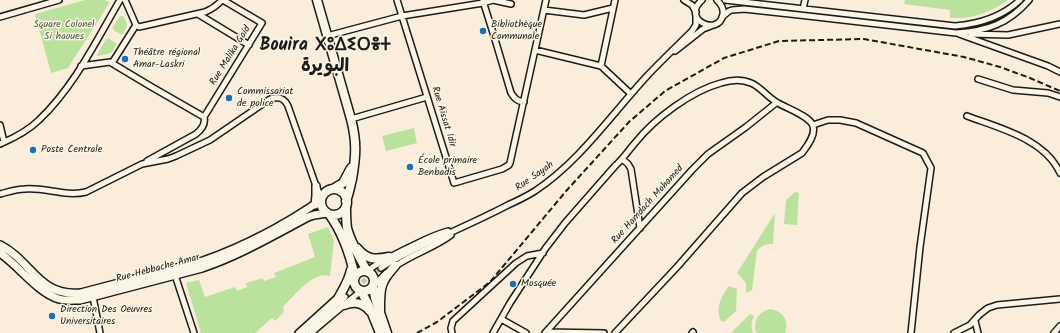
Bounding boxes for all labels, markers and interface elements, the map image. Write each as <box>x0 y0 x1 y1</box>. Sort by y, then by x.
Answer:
park label: Square Colonel Si haoues <box>33 19 95 42</box>
place label: Bibliothèque Communale <box>491 19 542 42</box>
street label: Rue Malika Gaid <box>208 24 254 88</box>
marker: Bibliothèque Communale <box>478 26 488 36</box>
district label: Bouira ⵝⵓⵠⵉⵔⴻⵜ البويرة <box>259 36 391 78</box>
place label: Théâtre régional Amar-Laskri <box>133 47 200 70</box>
marker: Théâtre régional Amar-Laskri <box>120 54 130 64</box>
street label: Rue Aissat Idir <box>428 85 458 149</box>
place label: Commissariat de police <box>237 86 293 110</box>
marker: Commissariat de police <box>224 93 234 103</box>
place label: Poste Centrale <box>41 144 102 156</box>
marker: Poste Centrale <box>28 145 38 155</box>
place label: École primaire Benbadis <box>418 155 477 178</box>
street label: Rue Sayah <box>514 159 556 195</box>
marker: École primaire Benbadis <box>405 162 415 172</box>
street label: Rue Hamdach Mohamed <box>609 163 687 247</box>
street label: Rue Hebbache Amar <box>115 252 201 286</box>
place label: Mosquée <box>521 278 556 290</box>
marker: Mosquée <box>508 279 518 289</box>
place label: Direction Des Oeuvres Universitaires <box>60 304 152 328</box>
marker: Direction Des Oeuvres Universitaires <box>47 311 57 321</box>

